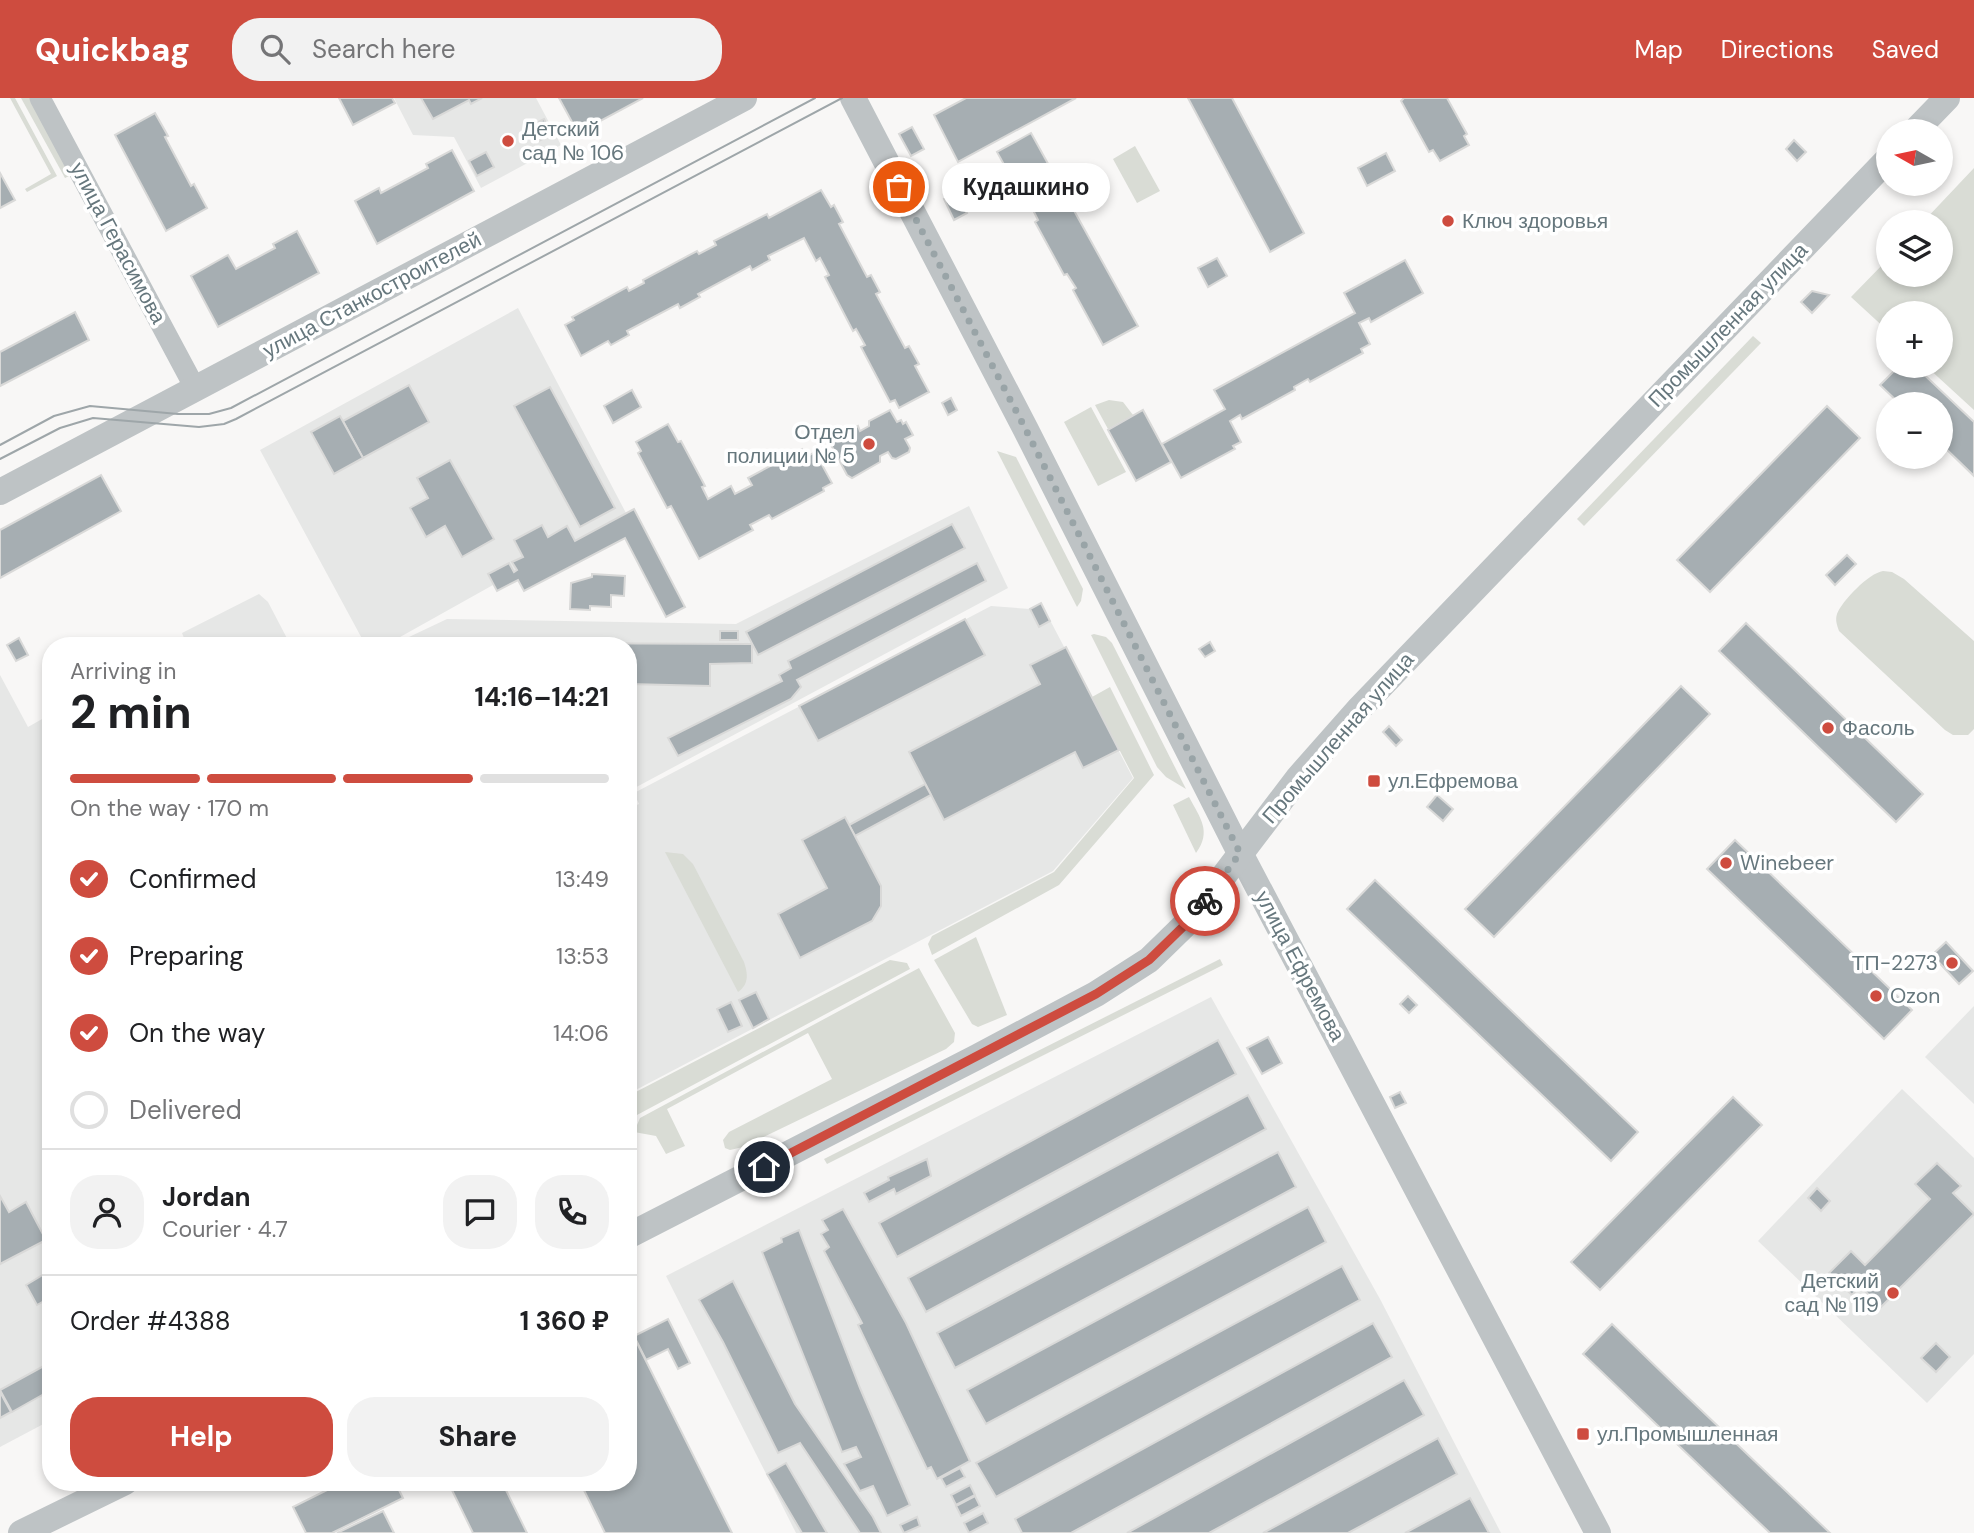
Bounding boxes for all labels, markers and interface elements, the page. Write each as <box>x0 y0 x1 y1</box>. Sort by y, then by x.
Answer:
search box <box>232 18 722 81</box>
text: Quickbag <box>35 28 190 71</box>
icon: search <box>256 30 294 68</box>
text: Search here <box>312 32 455 66</box>
text: Map <box>1635 34 1683 65</box>
text: Directions <box>1721 34 1834 65</box>
text: Saved <box>1872 34 1939 65</box>
place label: Детский сад № 106 <box>522 115 624 167</box>
north arrow <box>1876 119 1953 196</box>
map controls <box>1876 119 1953 469</box>
marker: Детский сад № 106 <box>500 133 516 149</box>
street label: улица Герасимова <box>64 157 173 329</box>
pin <box>869 157 929 217</box>
callout: Кудашкино <box>941 162 1109 212</box>
icon: bag <box>880 168 918 206</box>
text: Кудашкино <box>963 172 1089 202</box>
place label: Ключ здоровья <box>1462 207 1608 235</box>
button: layers <box>1876 210 1953 287</box>
marker: Ключ здоровья <box>1440 213 1456 229</box>
street label: улица Станкостроителей <box>258 225 486 365</box>
street label: Промышленная улица <box>1642 237 1814 413</box>
button: + <box>1876 301 1953 378</box>
button: − <box>1876 392 1953 469</box>
place label: Отдел полиции № 5 <box>726 418 855 470</box>
marker: Отдел полиции № 5 <box>861 436 877 452</box>
street label: Промышленная улица <box>1256 646 1420 830</box>
text: Arriving in <box>70 656 176 686</box>
text: 14:16–14:21 <box>475 680 609 714</box>
text: 2 min <box>70 682 192 742</box>
place label: Фасоль <box>1842 714 1915 742</box>
marker: Фасоль <box>1820 720 1836 736</box>
place label: ул.Ефремова <box>1388 767 1518 795</box>
marker: ул.Ефремова <box>1366 773 1382 789</box>
text: On the way · 170 m <box>70 793 269 823</box>
place label: Winebeer <box>1740 849 1834 877</box>
marker: Winebeer <box>1718 855 1734 871</box>
icon: check <box>70 860 108 898</box>
text: Confirmed <box>129 862 256 896</box>
text: 13:49 <box>555 864 609 894</box>
courier <box>1170 866 1240 936</box>
icon: bike <box>1186 882 1224 920</box>
street label: улица Ефремова <box>1249 886 1352 1046</box>
icon: check <box>70 937 108 975</box>
text: Preparing <box>129 939 244 973</box>
text: 13:53 <box>556 941 609 971</box>
place label: ТП-2273 <box>1852 949 1938 977</box>
marker: ТП-2273 <box>1944 955 1960 971</box>
place label: Ozon <box>1890 982 1940 1010</box>
marker: Ozon <box>1868 988 1884 1004</box>
icon: check <box>70 1014 108 1052</box>
text: On the way <box>129 1016 265 1050</box>
text: 14:06 <box>553 1018 609 1048</box>
text: Delivered <box>129 1093 242 1127</box>
pin <box>734 1137 794 1197</box>
icon: home <box>745 1148 783 1186</box>
button: person <box>70 1175 144 1249</box>
button: chat <box>443 1175 517 1249</box>
button: phone <box>535 1175 609 1249</box>
text: Jordan <box>162 1180 251 1214</box>
text: Courier · 4.7 <box>162 1214 288 1244</box>
place label: Детский сад № 119 <box>1785 1267 1879 1319</box>
marker: Детский сад № 119 <box>1885 1285 1901 1301</box>
text: Order #4388 <box>70 1304 231 1338</box>
text: 1 360 ₽ <box>520 1304 609 1338</box>
button: Help <box>70 1397 333 1477</box>
button: Share <box>347 1397 609 1477</box>
place label: ул.Промышленная <box>1597 1420 1778 1448</box>
marker: ул.Промышленная <box>1575 1426 1591 1442</box>

